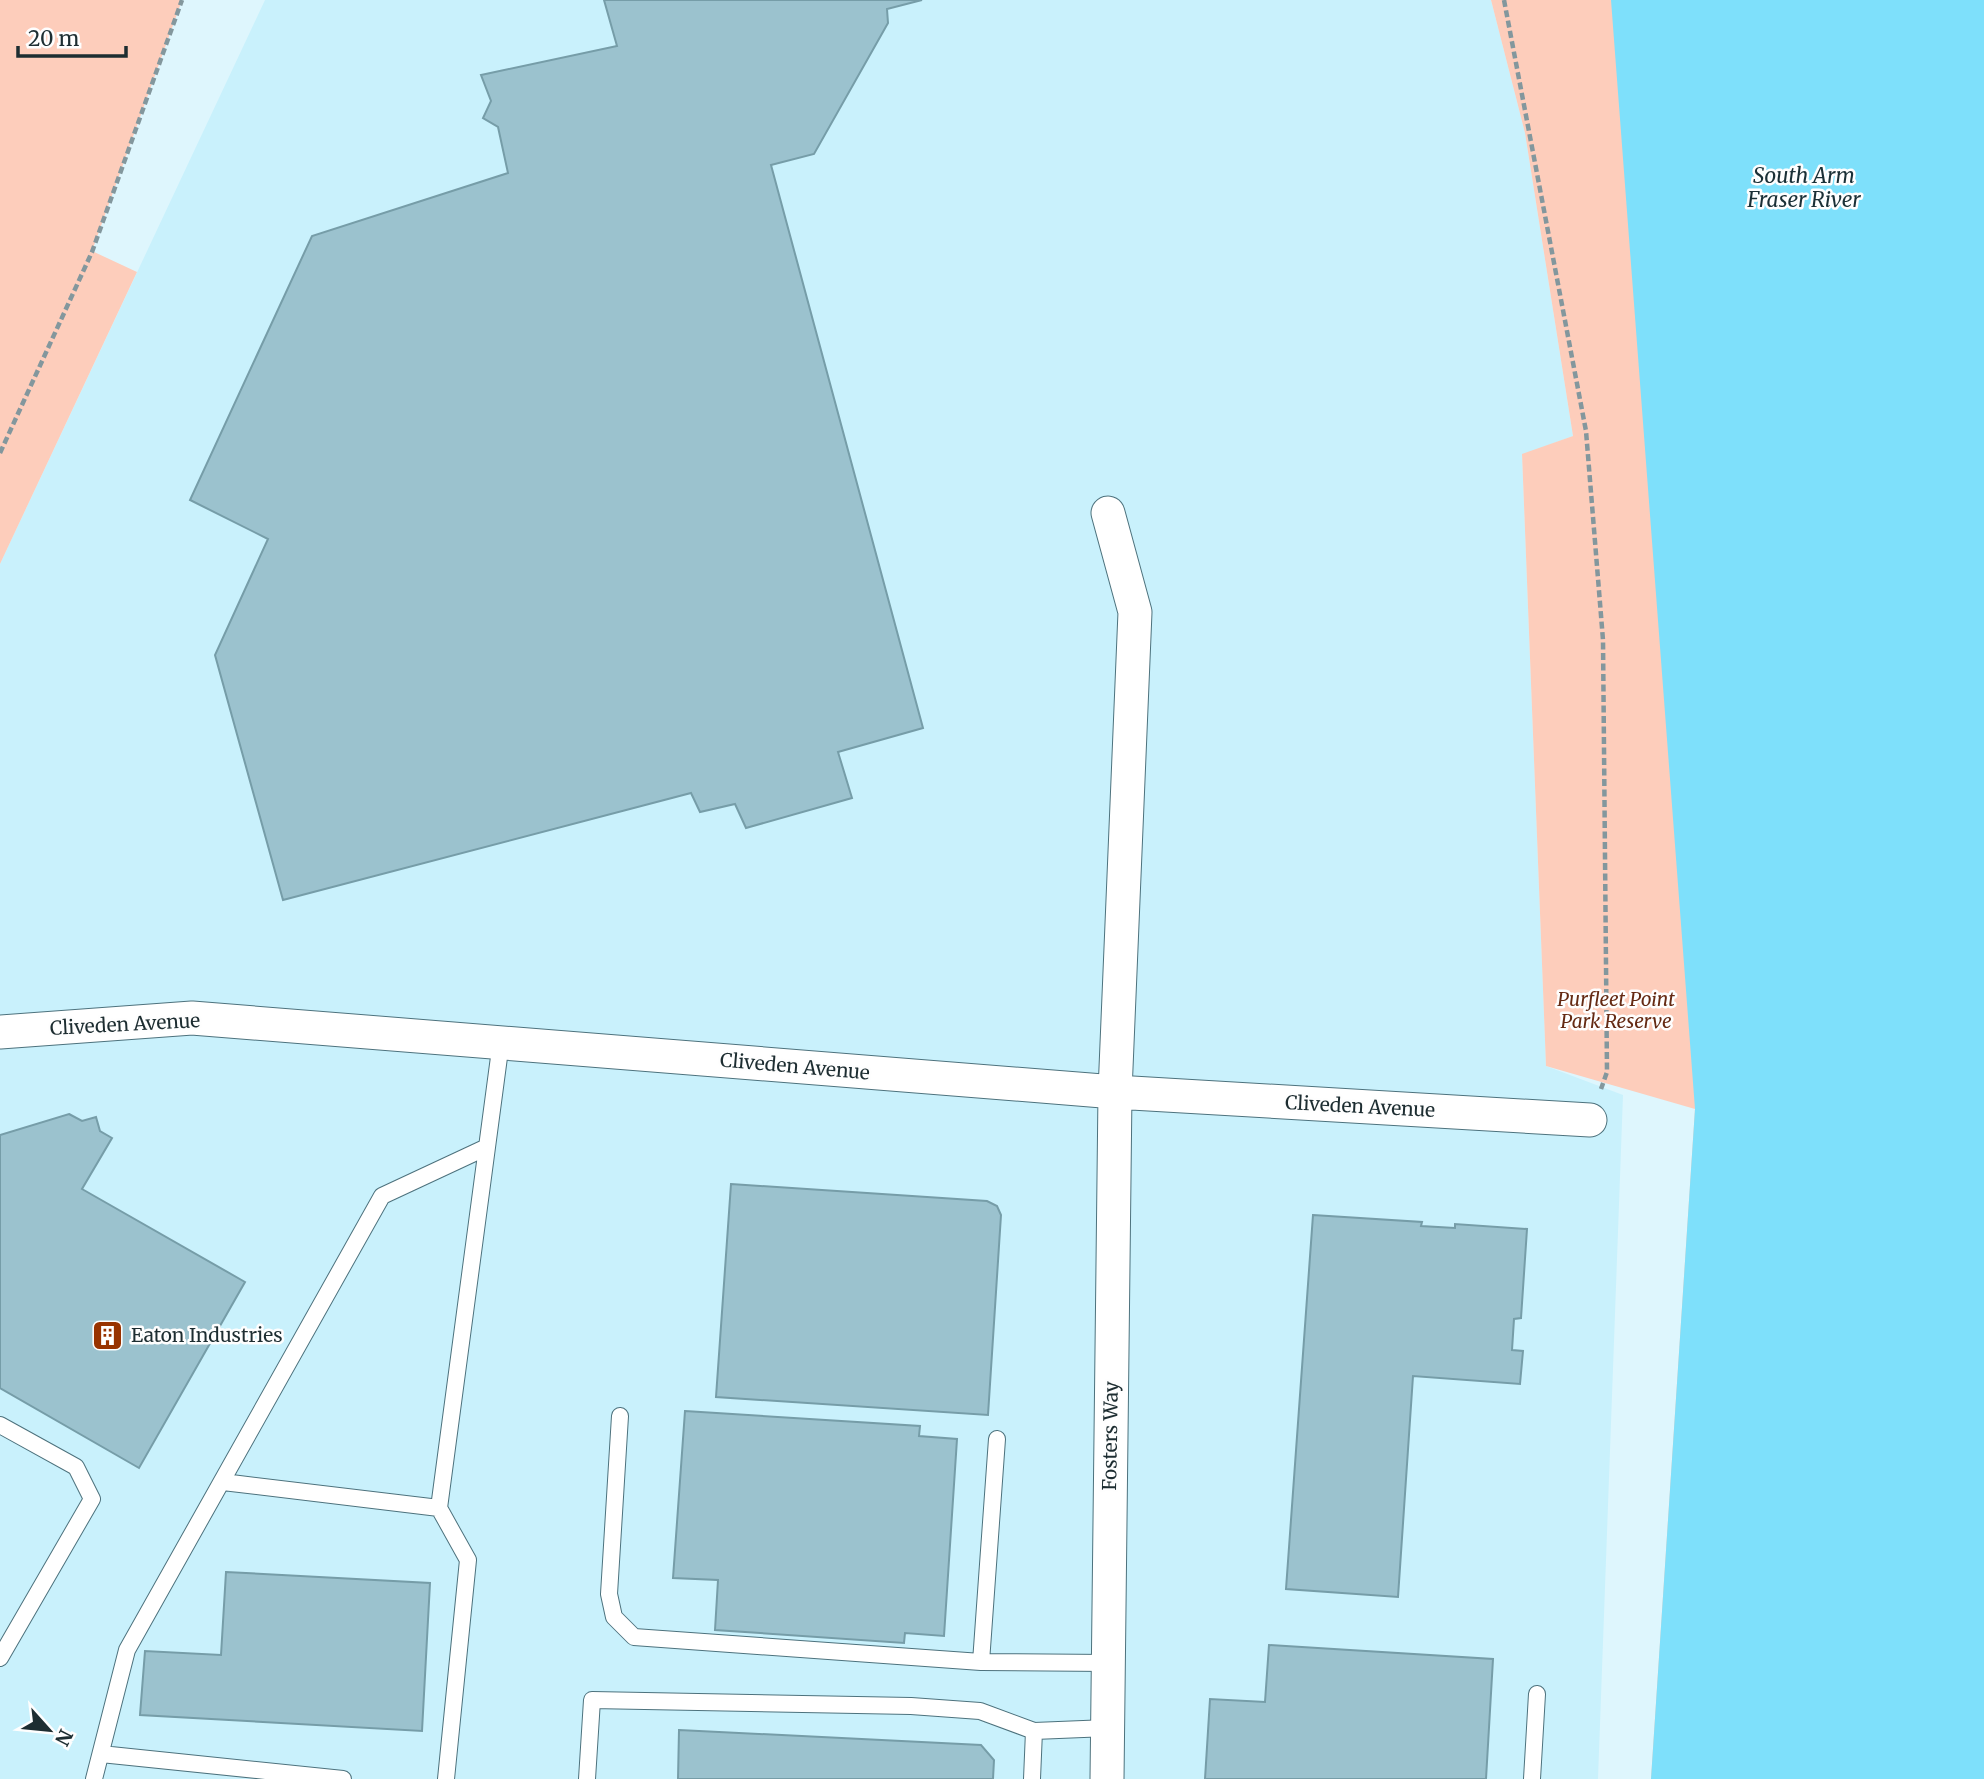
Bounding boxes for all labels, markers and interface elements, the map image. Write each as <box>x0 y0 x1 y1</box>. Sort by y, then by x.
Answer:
scale bar <box>18 14 126 58</box>
text: 20 m <box>28 25 80 52</box>
water label: South Arm Fraser River <box>1746 162 1861 213</box>
park label: Purfleet Point Park Reserve <box>1557 987 1675 1033</box>
street label: Cliveden Avenue <box>49 1008 201 1040</box>
street label: Cliveden Avenue <box>719 1047 871 1085</box>
street label: Cliveden Avenue <box>1284 1090 1436 1122</box>
building icon: Eaton Industries <box>91 1318 125 1352</box>
place label: Eaton Industries <box>131 1323 283 1347</box>
street label: Fosters Way <box>1097 1381 1123 1491</box>
north arrow <box>14 1695 84 1765</box>
text: N <box>50 1726 78 1750</box>

